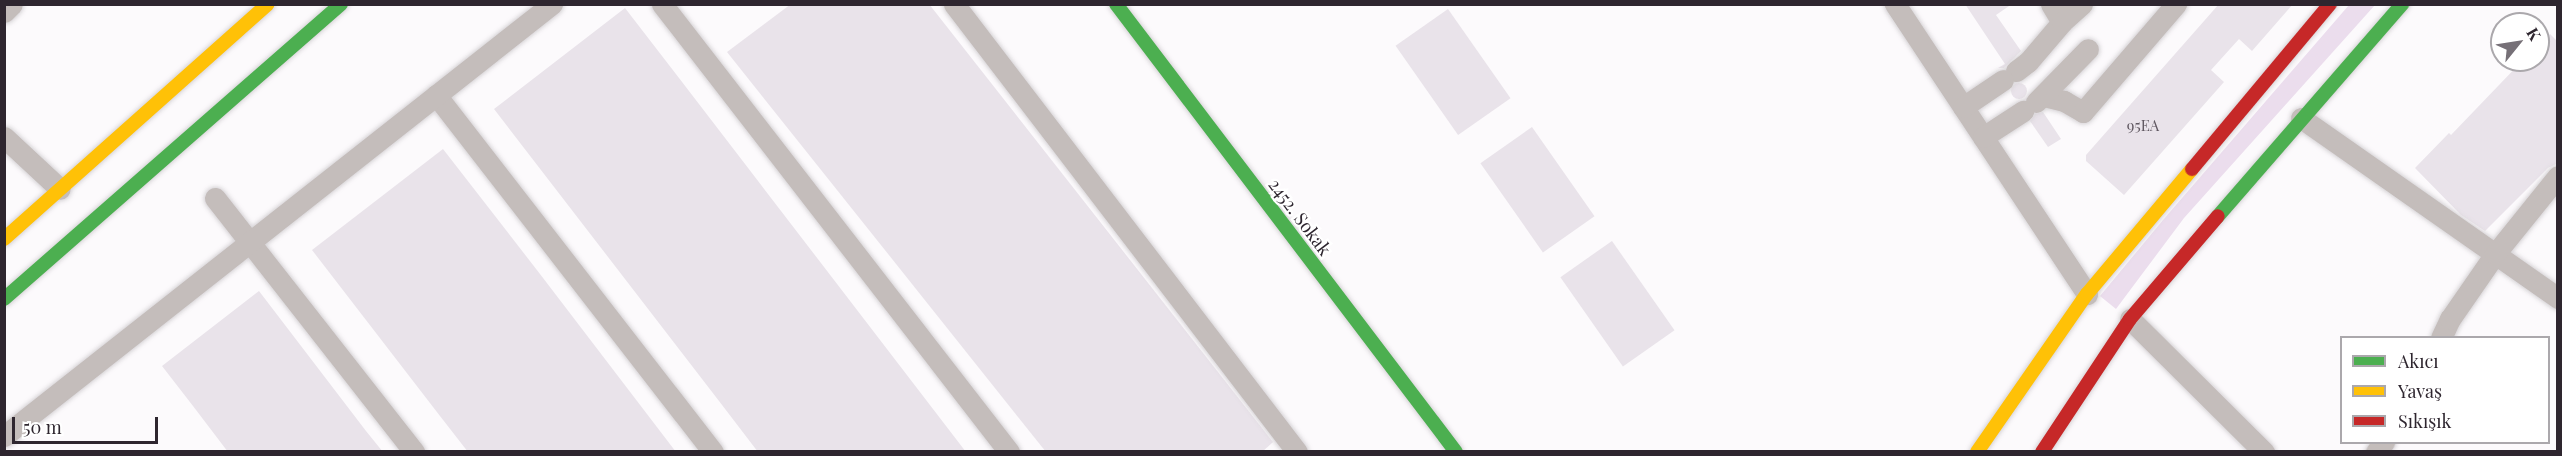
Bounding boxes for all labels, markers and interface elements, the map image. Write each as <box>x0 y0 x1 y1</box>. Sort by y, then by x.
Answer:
north arrow <box>2490 12 2550 72</box>
text: K <box>2522 24 2546 44</box>
house number: 95EA <box>2127 117 2159 135</box>
street label: 2452. Sokak <box>1264 174 1336 260</box>
legend <box>2340 336 2550 444</box>
text: Akıcı <box>2398 349 2439 373</box>
text: Yavaş <box>2398 379 2442 403</box>
scale bar <box>15 405 160 443</box>
text: Sıkışık <box>2398 409 2451 433</box>
text: 50 m <box>23 415 62 439</box>

